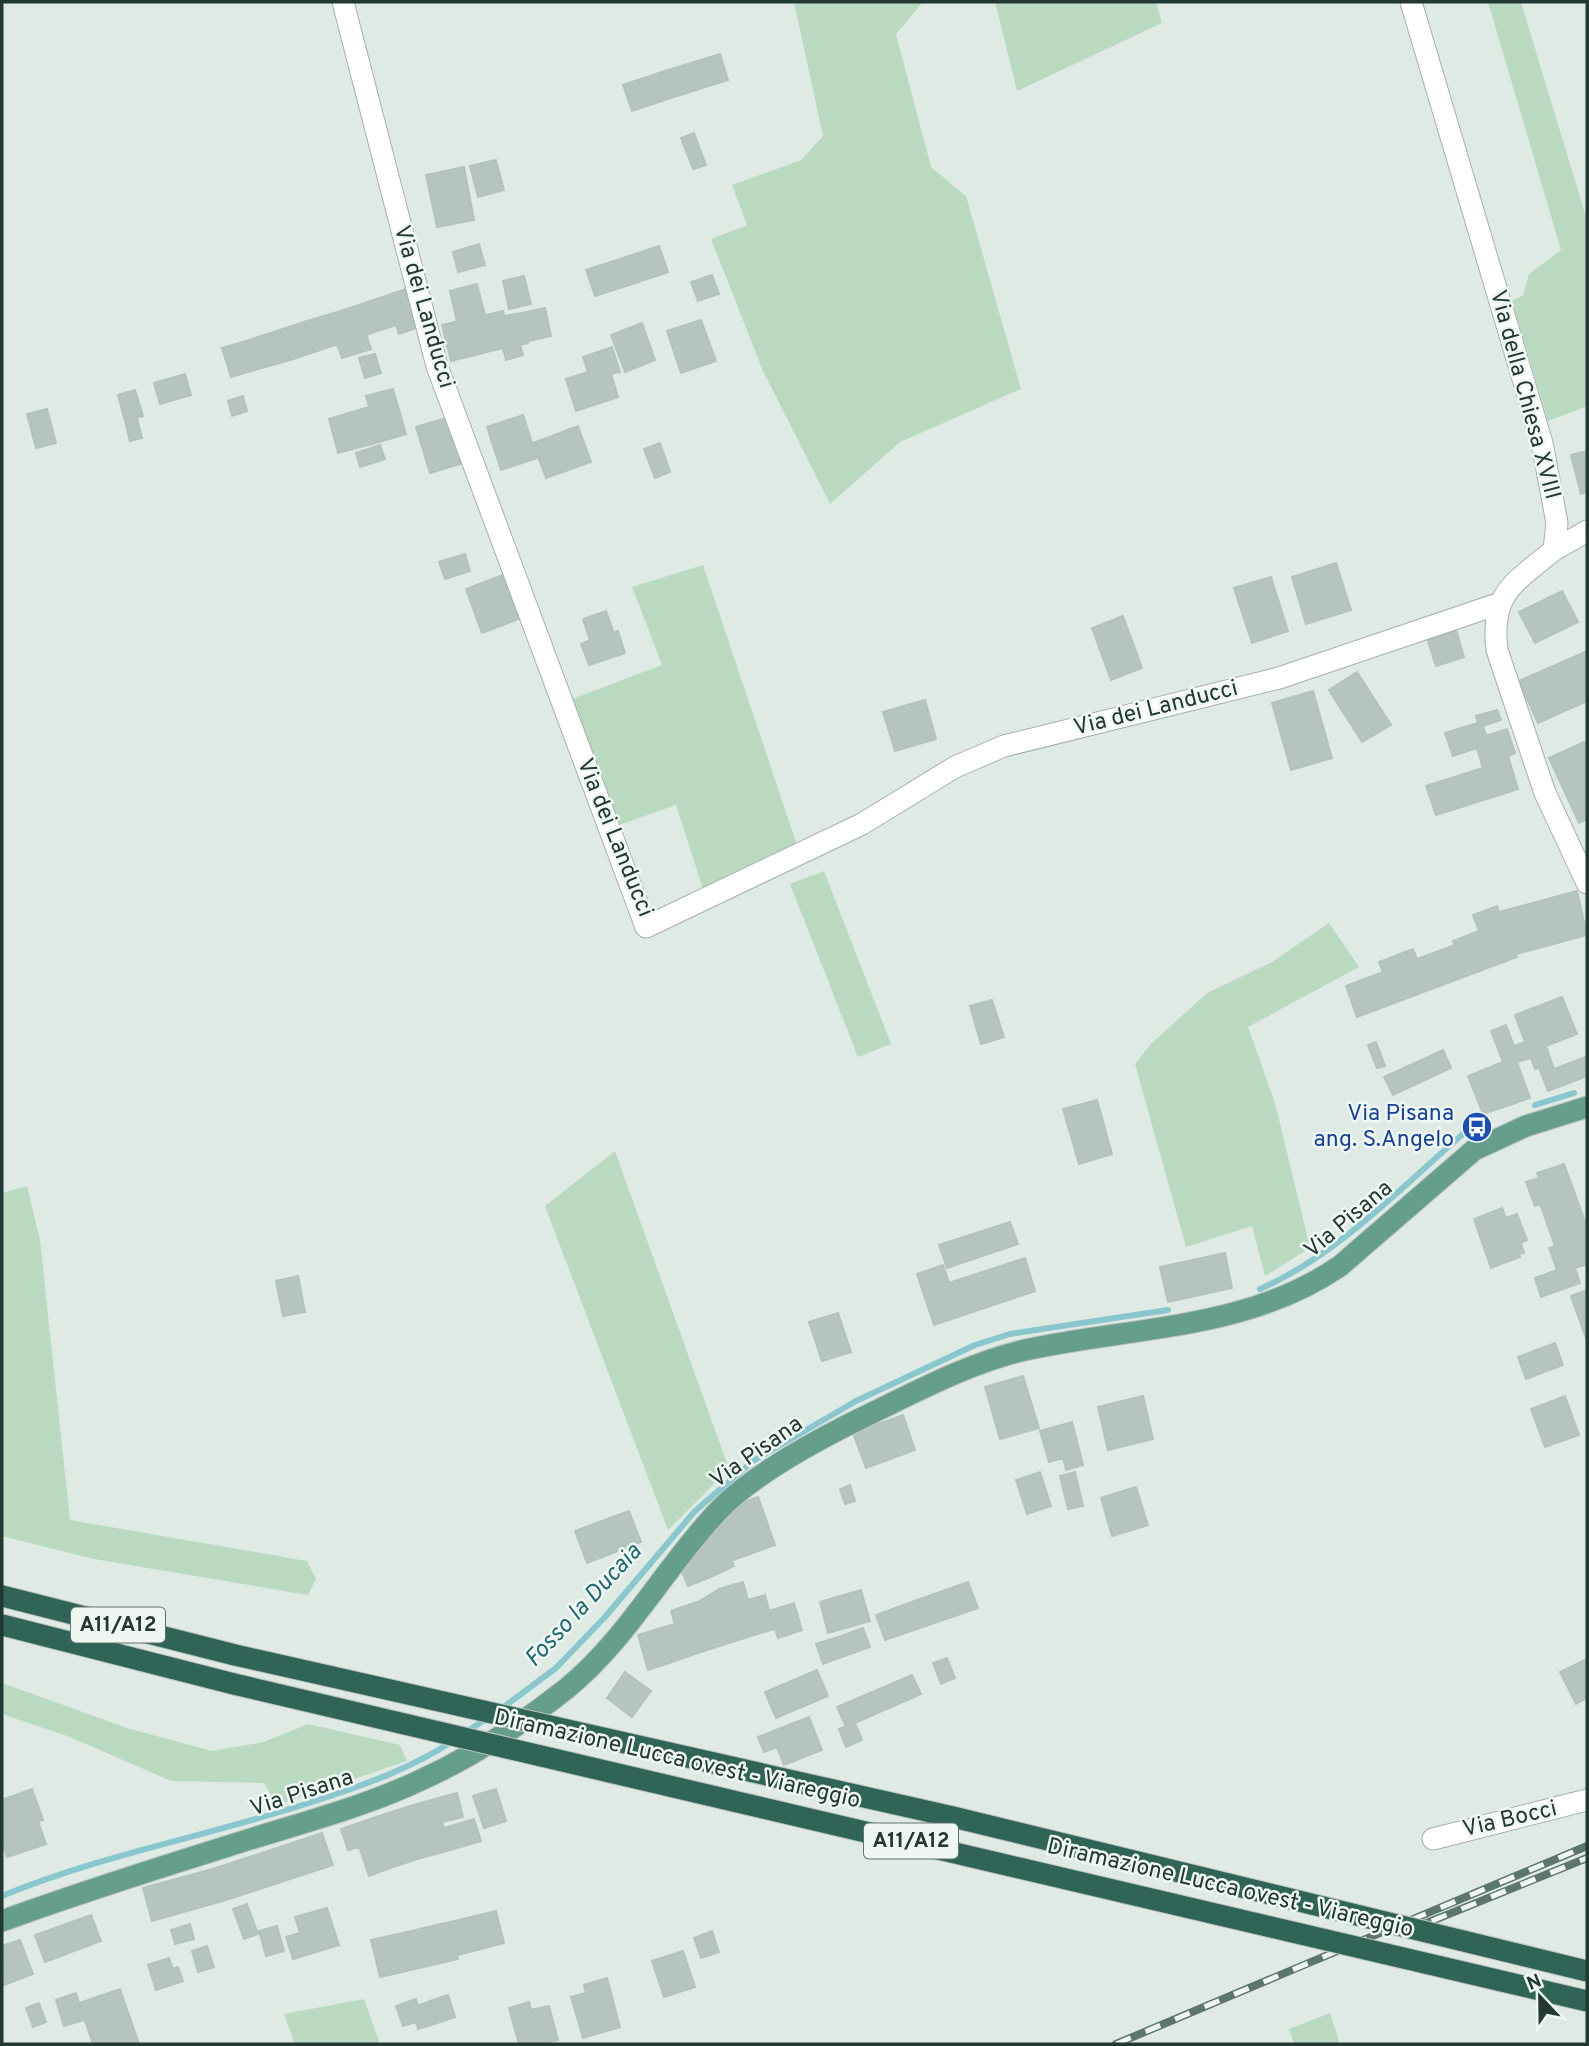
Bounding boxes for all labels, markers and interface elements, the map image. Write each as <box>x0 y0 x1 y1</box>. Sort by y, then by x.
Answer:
street label: Via dei Landucci <box>386 222 460 392</box>
street label: Via della Chiesa XVIII <box>1482 287 1566 503</box>
street label: Via dei Landucci <box>1071 675 1241 743</box>
street label: Via dei Landucci <box>569 755 659 921</box>
place label: Via Pisana ang. S.Angelo <box>1313 1100 1454 1155</box>
bus stop icon: Via Pisana ang. S.Angelo <box>1460 1110 1494 1144</box>
street label: Via Pisana <box>1299 1175 1399 1265</box>
street label: Via Pisana <box>705 1410 809 1496</box>
water label: Fosso la Ducaia <box>519 1538 649 1674</box>
road number: A11/A12 <box>71 1608 165 1642</box>
street label: Diramazione Lucca ovest - Viareggio <box>491 1704 863 1816</box>
street label: Via Pisana <box>247 1764 357 1824</box>
street label: Via Bocci <box>1460 1795 1560 1845</box>
road number: A11/A12 <box>864 1824 958 1858</box>
street label: Diramazione Lucca ovest - Viareggio <box>1044 1833 1416 1945</box>
north arrow <box>1505 1962 1575 2032</box>
text: N <box>1524 1969 1545 1997</box>

